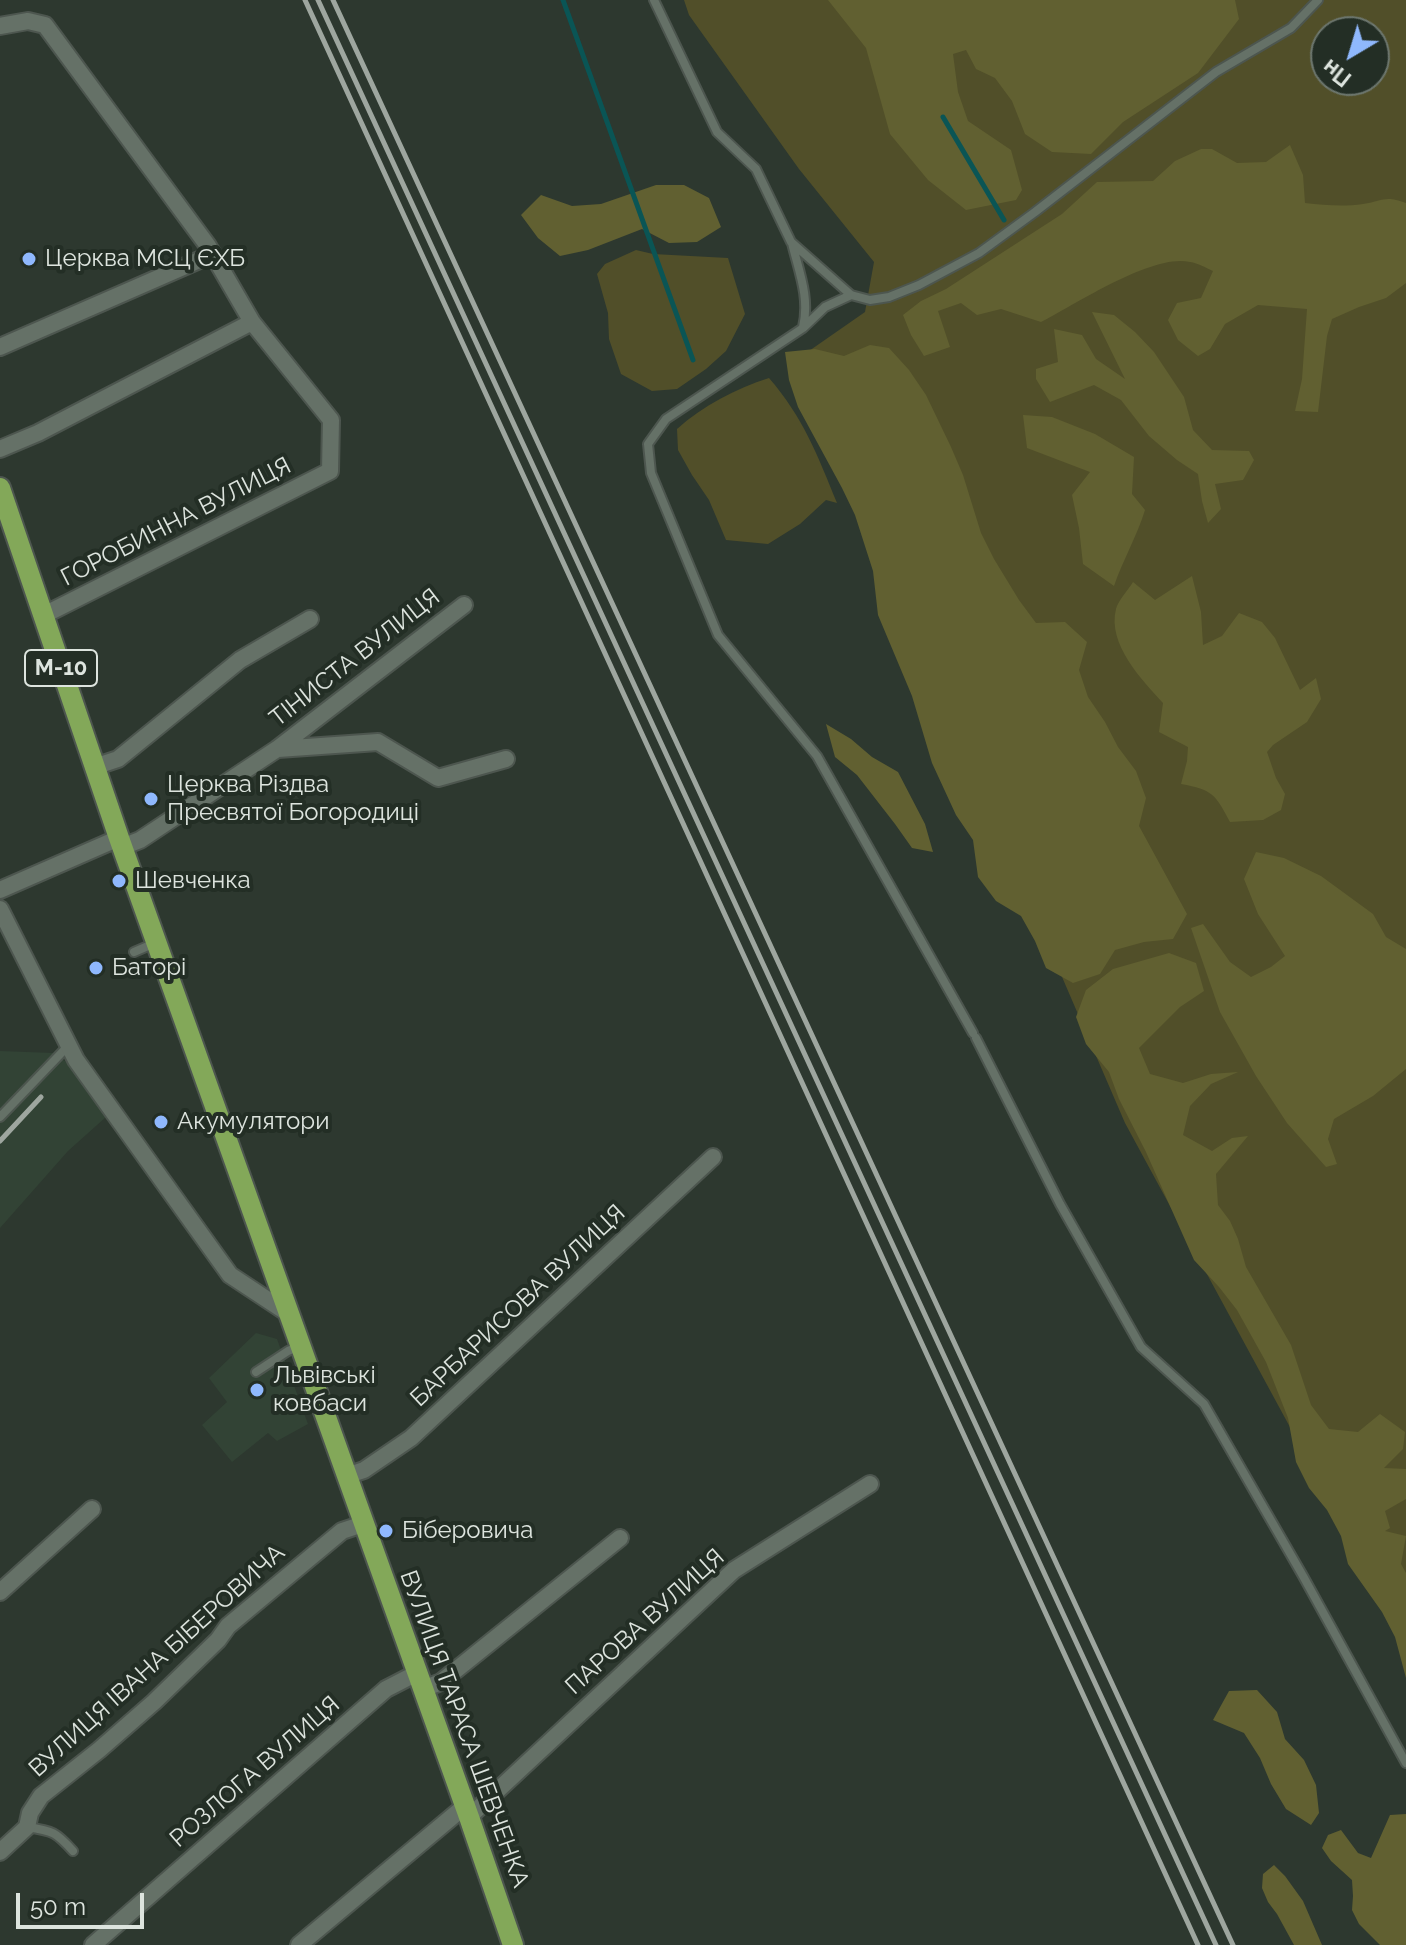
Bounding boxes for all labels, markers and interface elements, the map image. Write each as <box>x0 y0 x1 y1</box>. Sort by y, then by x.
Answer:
north arrow <box>1310 16 1390 96</box>
text: Пн <box>1317 54 1356 93</box>
place label: Церква МСЦ ЄХБ <box>45 245 245 273</box>
marker: Церква МСЦ ЄХБ <box>20 250 38 268</box>
street label: ГОРОБИННА ВУЛИЦЯ <box>56 451 296 593</box>
street label: ТІНИСТА ВУЛИЦЯ <box>264 583 446 733</box>
road number: М-10 <box>25 650 97 686</box>
place label: Церква Різдва Пресвятої Богородиці <box>167 771 419 827</box>
marker: Церква Різдва Пресвятої Богородиці <box>142 790 160 808</box>
place label: Шевченка <box>135 867 251 895</box>
marker: Шевченка <box>110 872 128 890</box>
place label: Баторі <box>112 954 186 982</box>
marker: Баторі <box>87 959 105 977</box>
place label: Акумулятори <box>177 1108 329 1136</box>
marker: Акумулятори <box>152 1113 170 1131</box>
street label: БАРБАРИСОВА ВУЛИЦЯ <box>405 1199 631 1413</box>
place label: Львівські ковбаси <box>273 1362 376 1418</box>
marker: Львівські ковбаси <box>248 1381 266 1399</box>
place label: Біберовича <box>402 1517 533 1545</box>
marker: Біберовича <box>377 1522 395 1540</box>
street label: ВУЛИЦЯ ІВАНА БІБЕРОВИЧА <box>23 1539 291 1783</box>
street label: ПАРОВА ВУЛИЦЯ <box>560 1543 730 1701</box>
street label: ВУЛИЦЯ ТАРАСА ШЕВЧЕНКА <box>393 1567 535 1891</box>
street label: РОЗЛОГА ВУЛИЦЯ <box>164 1690 346 1854</box>
scale bar <box>20 1877 148 1927</box>
text: 50 m <box>30 1892 86 1921</box>

